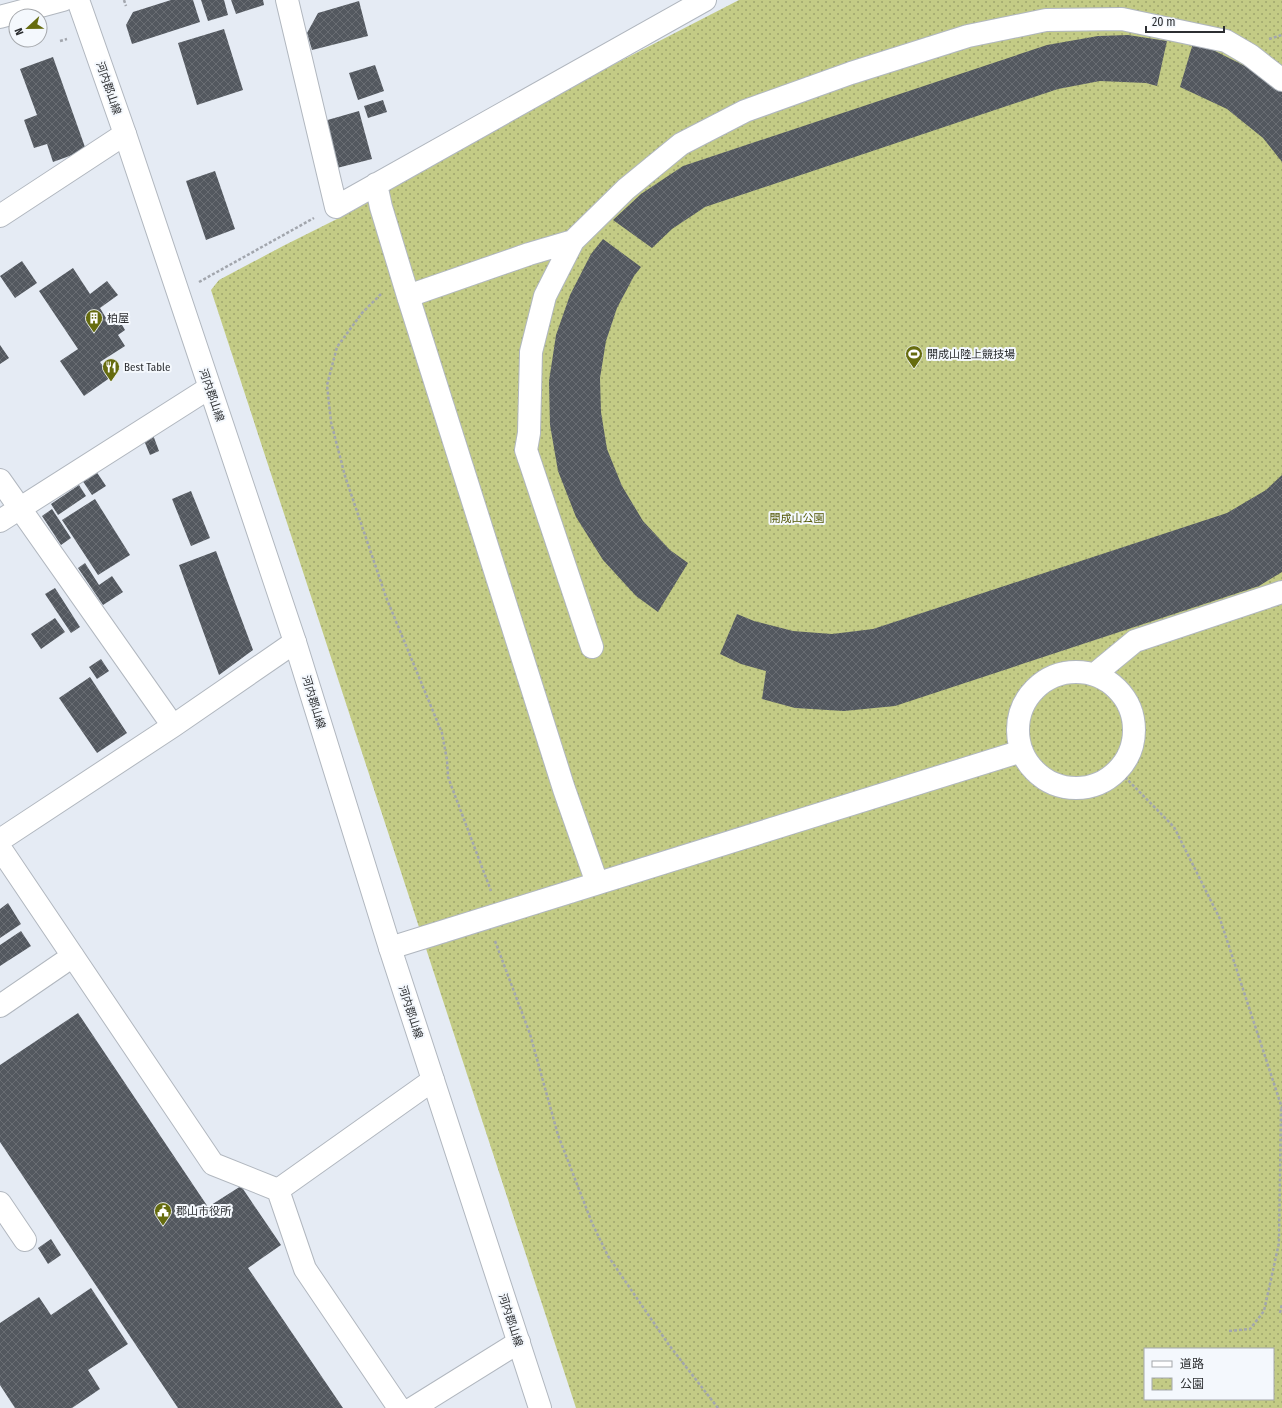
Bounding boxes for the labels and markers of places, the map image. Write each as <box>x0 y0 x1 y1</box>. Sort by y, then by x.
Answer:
building icon: 柏屋 <box>84 308 104 333</box>
place label: 柏屋 <box>107 312 129 325</box>
sports icon: 開成山陸上競技場 <box>904 344 924 369</box>
place label: 開成山陸上競技場 <box>927 348 1015 361</box>
restaurant icon: Best Table <box>101 357 121 382</box>
place label: Best Table <box>124 361 170 374</box>
public building icon: 郡山市役所 <box>153 1201 173 1226</box>
place label: 郡山市役所 <box>176 1205 232 1218</box>

